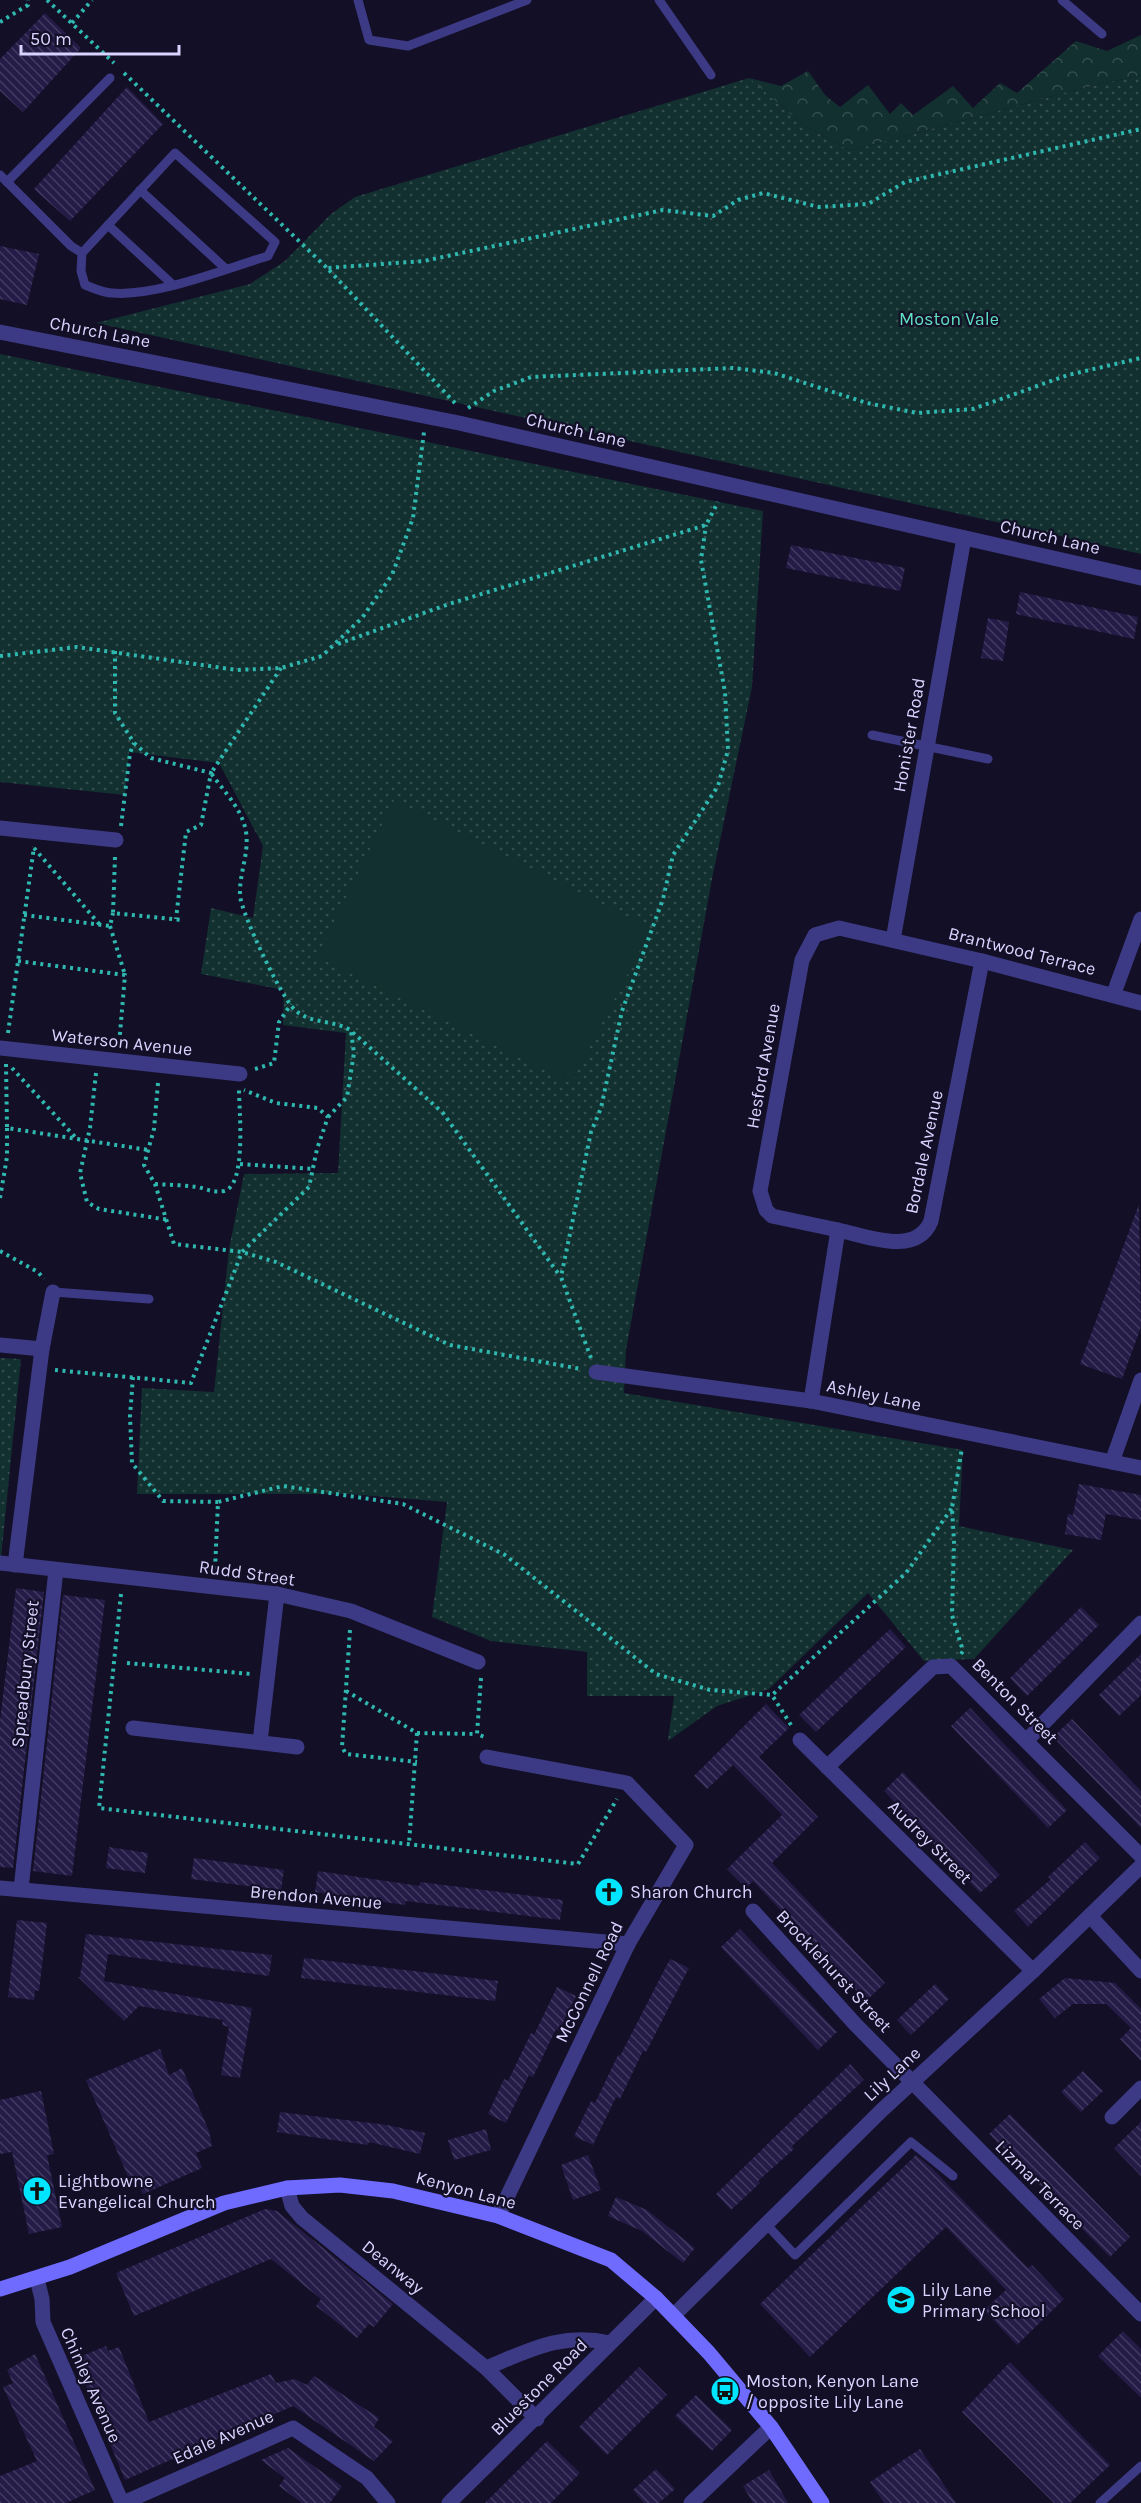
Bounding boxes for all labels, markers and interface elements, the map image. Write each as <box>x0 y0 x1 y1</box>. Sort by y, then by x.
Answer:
scale bar <box>21 18 178 56</box>
text: 50 m <box>30 28 72 50</box>
park label: Moston Vale <box>899 308 999 330</box>
street label: Church Lane <box>48 311 152 353</box>
street label: Church Lane <box>524 408 628 452</box>
street label: Church Lane <box>998 515 1102 559</box>
street label: Honister Road <box>888 676 930 794</box>
street label: Brantwood Terrace <box>946 922 1098 980</box>
street label: Hesford Avenue <box>741 1002 785 1130</box>
street label: Waterson Avenue <box>50 1024 194 1060</box>
street label: Bordale Avenue <box>900 1088 948 1216</box>
street label: Ashley Lane <box>825 1374 923 1416</box>
street label: Rudd Street <box>197 1555 297 1591</box>
street label: Spreadbury Street <box>6 1599 44 1749</box>
street label: Benton Street <box>967 1653 1063 1749</box>
street label: Audrey Street <box>883 1795 977 1889</box>
church icon: Sharon Church <box>593 1876 625 1908</box>
street label: Brendon Avenue <box>249 1880 383 1914</box>
place label: Sharon Church <box>630 1881 753 1903</box>
street label: Brocklehurst Street <box>772 1905 897 2037</box>
street label: McConnell Road <box>550 1918 628 2046</box>
street label: Lily Lane <box>859 2042 925 2106</box>
street label: Lizmar Terrace <box>990 2135 1090 2235</box>
street label: Kenyon Lane <box>413 2166 519 2214</box>
place label: Lightbowne Evangelical Church <box>58 2170 216 2213</box>
church icon: Lightbowne Evangelical Church <box>21 2175 53 2207</box>
street label: Deanway <box>358 2235 429 2299</box>
place label: Lily Lane Primary School <box>922 2279 1046 2322</box>
school or university icon: Lily Lane Primary School <box>885 2284 917 2316</box>
street label: Chinley Avenue <box>56 2324 126 2446</box>
street label: Bluestone Road <box>486 2334 592 2440</box>
place label: Moston, Kenyon Lane / opposite Lily Lane <box>746 2370 919 2413</box>
bus stop icon: Moston, Kenyon Lane / opposite Lily Lane <box>709 2375 741 2407</box>
street label: Edale Avenue <box>169 2405 277 2469</box>

